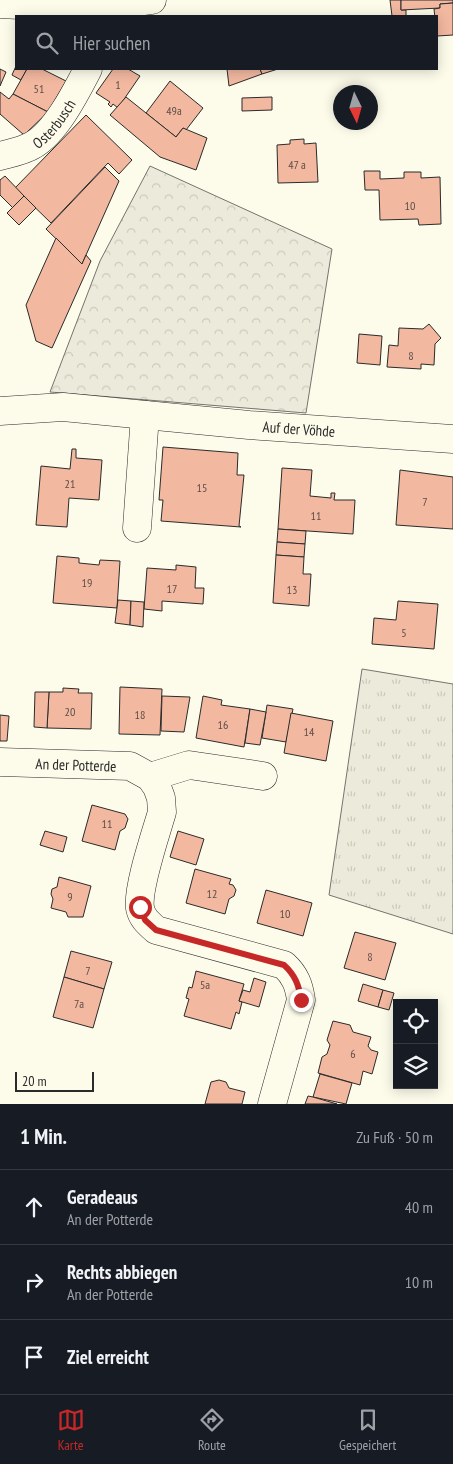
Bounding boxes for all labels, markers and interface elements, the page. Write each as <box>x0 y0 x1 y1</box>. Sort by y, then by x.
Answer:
search box <box>15 15 438 70</box>
icon: search <box>33 29 61 57</box>
text: Hier suchen <box>73 31 150 55</box>
house number: 1 <box>115 77 121 92</box>
house number: 51 <box>34 81 44 96</box>
north arrow <box>333 85 378 130</box>
street label: Osterbusch <box>28 96 79 152</box>
house number: 49a <box>166 103 182 118</box>
house number: 47 a <box>288 157 306 172</box>
house number: 10 <box>405 198 415 213</box>
house number: 8 <box>408 348 414 363</box>
street label: Auf der Vöhde <box>262 416 336 440</box>
house number: 21 <box>65 476 75 491</box>
house number: 15 <box>197 480 207 495</box>
house number: 7 <box>422 494 428 509</box>
house number: 11 <box>311 508 321 523</box>
house number: 19 <box>82 575 92 590</box>
house number: 17 <box>167 581 177 596</box>
house number: 13 <box>287 582 297 597</box>
house number: 5 <box>401 625 407 640</box>
house number: 20 <box>65 704 75 719</box>
house number: 18 <box>135 707 145 722</box>
house number: 16 <box>218 717 228 732</box>
house number: 14 <box>304 724 315 739</box>
street label: An der Potterde <box>35 754 117 775</box>
house number: 11 <box>102 816 112 831</box>
house number: 12 <box>207 886 217 901</box>
house number: 9 <box>67 889 73 904</box>
route start <box>129 896 152 919</box>
house number: 10 <box>280 906 290 921</box>
house number: 8 <box>367 949 373 964</box>
house number: 7 <box>85 963 91 978</box>
house number: 5a <box>200 977 210 992</box>
route end <box>290 989 313 1012</box>
house number: 7a <box>74 996 84 1011</box>
map controls <box>393 999 438 1089</box>
button: locate <box>393 999 438 1044</box>
button: layers <box>393 1044 438 1089</box>
house number: 6 <box>350 1046 356 1061</box>
scale bar <box>15 1069 94 1092</box>
text: 20 m <box>22 1072 47 1090</box>
text: 1 Min. <box>20 1123 67 1150</box>
text: Zu Fuß · 50 m <box>356 1127 433 1147</box>
text: Geradeaus <box>67 1185 138 1209</box>
icon: ahead <box>20 1193 48 1221</box>
text: 40 m <box>405 1197 433 1217</box>
text: An der Potterde <box>67 1209 153 1229</box>
text: Rechts abbiegen <box>67 1260 177 1284</box>
icon: right <box>20 1268 48 1296</box>
text: 10 m <box>405 1272 433 1292</box>
text: An der Potterde <box>67 1284 153 1304</box>
icon: arrive <box>20 1343 48 1371</box>
text: Ziel erreicht <box>67 1345 149 1369</box>
tab: Karte <box>57 1406 85 1454</box>
tab: Route <box>198 1406 226 1454</box>
tab: Gespeichert <box>339 1406 396 1454</box>

